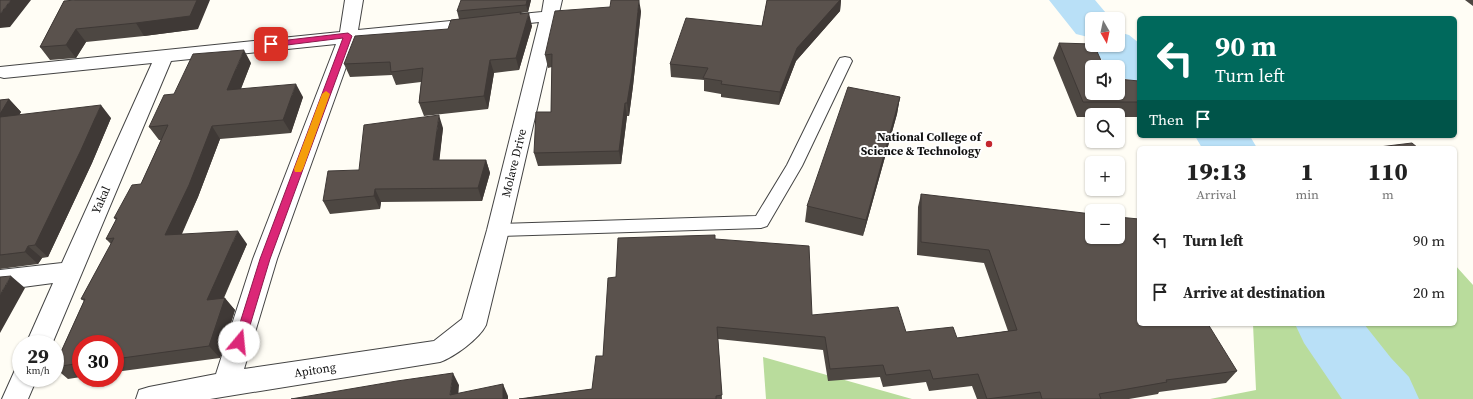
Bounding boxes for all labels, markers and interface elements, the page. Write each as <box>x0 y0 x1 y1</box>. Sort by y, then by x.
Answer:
north arrow <box>1085 12 1125 52</box>
map controls <box>1085 12 1125 244</box>
pin <box>254 27 288 61</box>
text: 90 m <box>1215 27 1277 65</box>
icon: left <box>1149 32 1201 84</box>
icon: arrive <box>260 33 282 55</box>
button: sound <box>1085 60 1125 100</box>
text: Turn left <box>1215 63 1285 88</box>
button: search <box>1085 108 1125 148</box>
icon: arrive <box>1192 108 1214 130</box>
text: Then <box>1149 109 1184 130</box>
street label: Molave Drive <box>498 127 530 199</box>
place label: National College of Science & Technology <box>861 129 983 159</box>
marker: National College of Science & Technology <box>984 139 994 149</box>
text: 19:13 <box>1186 155 1246 188</box>
text: 1 <box>1301 155 1314 188</box>
text: 110 <box>1368 155 1408 188</box>
button: + <box>1085 156 1125 196</box>
street label: Yakal <box>88 183 114 217</box>
text: Arrival <box>1196 186 1236 203</box>
text: min <box>1295 186 1319 203</box>
text: m <box>1382 186 1394 203</box>
button: − <box>1085 204 1125 244</box>
icon: left <box>1149 229 1171 251</box>
text: Turn left <box>1183 230 1243 251</box>
text: 90 m <box>1413 230 1445 251</box>
icon: arrive <box>1149 281 1171 303</box>
text: Arrive at destination <box>1183 282 1325 303</box>
text: 20 m <box>1413 282 1445 303</box>
position arrow <box>218 321 260 363</box>
speed limit sign: 30 <box>72 335 124 387</box>
text: 29 <box>27 342 49 370</box>
street label: Apitong <box>293 359 337 381</box>
text: km/h <box>26 364 50 377</box>

